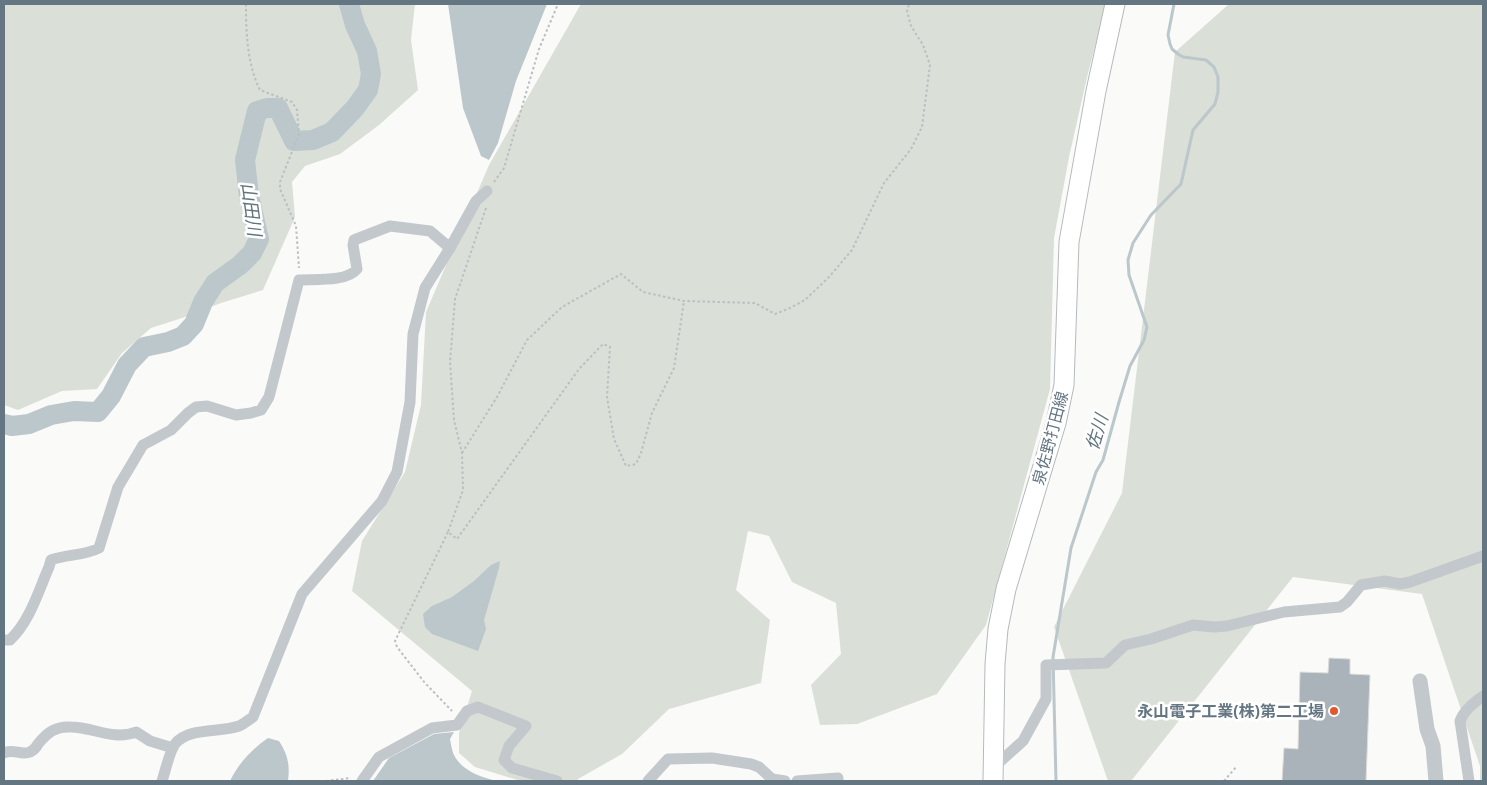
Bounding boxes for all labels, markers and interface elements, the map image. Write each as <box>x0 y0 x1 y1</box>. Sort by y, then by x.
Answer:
water label: 山田川 <box>236 181 268 239</box>
street label: 泉佐野打田線 <box>1027 389 1073 487</box>
water label: 佐川 <box>1079 409 1113 453</box>
place label: 永山電子工業(株)第二工場 <box>1137 700 1324 722</box>
marker: 永山電子工業(株)第二工場 <box>1328 705 1340 717</box>

